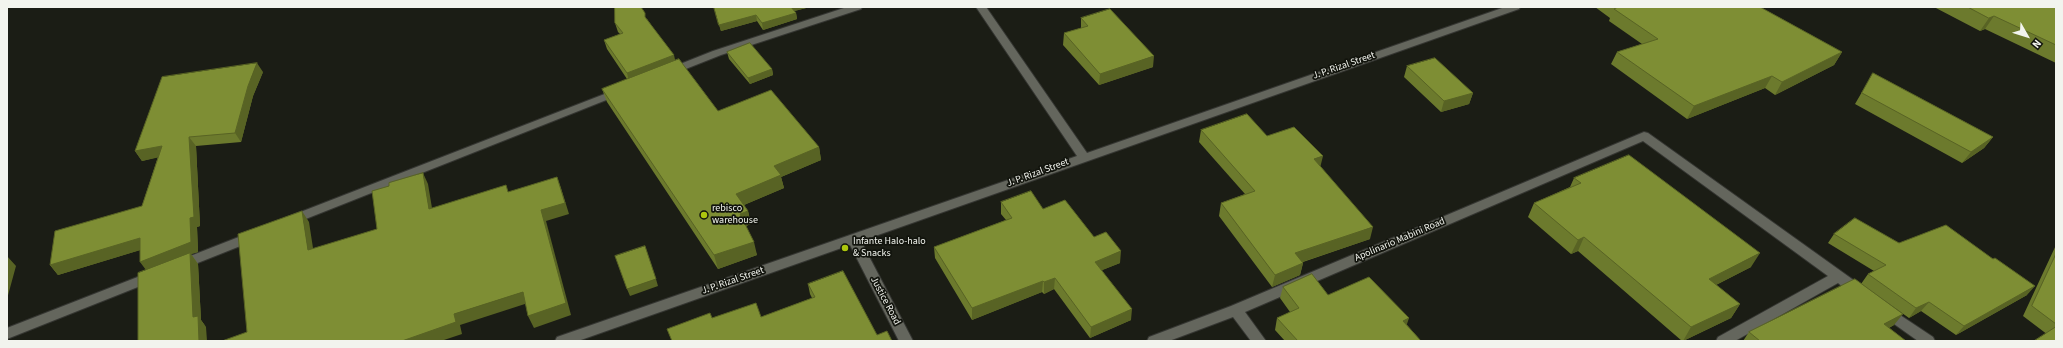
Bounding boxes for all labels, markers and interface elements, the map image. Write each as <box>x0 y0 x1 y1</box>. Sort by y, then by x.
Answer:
north arrow <box>2007 16 2047 56</box>
text: N <box>2029 36 2045 51</box>
street label: J. P. Rizal Street <box>1311 50 1377 82</box>
street label: J. P. Rizal Street <box>1005 156 1071 190</box>
place label: rebisco warehouse <box>712 203 758 226</box>
marker: rebisco warehouse <box>699 210 709 220</box>
street label: Apolinario Mabini Road <box>1353 216 1447 264</box>
place label: Infante Halo-halo & Snacks <box>853 236 926 260</box>
marker: Infante Halo-halo & Snacks <box>840 243 850 253</box>
street label: J. P. Rizal Street <box>700 265 766 297</box>
street label: Justice Road <box>867 275 903 327</box>

